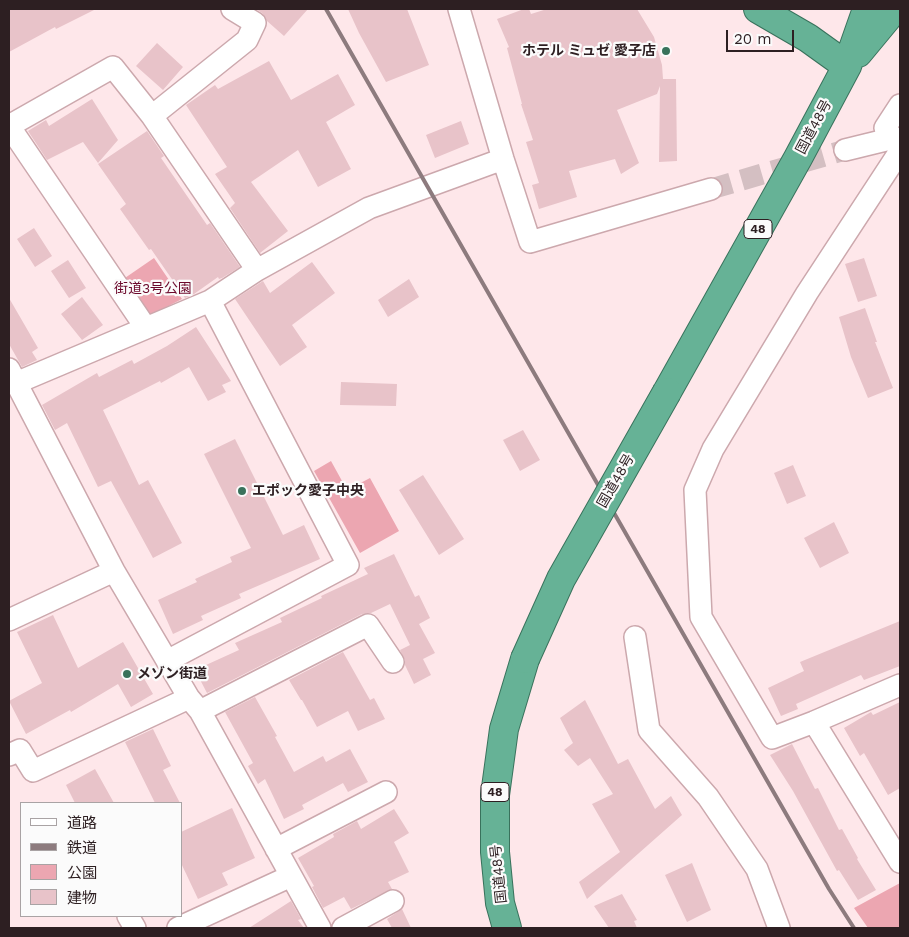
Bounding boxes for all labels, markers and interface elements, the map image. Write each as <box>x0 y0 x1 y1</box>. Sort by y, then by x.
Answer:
scale bar <box>729 20 796 52</box>
text: 20 m <box>734 30 772 48</box>
place label: ホテル ミュゼ 愛子店 <box>522 43 656 59</box>
marker: ホテル ミュゼ 愛子店 <box>660 45 672 57</box>
street label: 国道48号 <box>793 97 835 157</box>
road number: 48 <box>744 220 772 238</box>
park label: 街道3号公園 <box>114 281 192 297</box>
street label: 国道48号 <box>594 451 638 511</box>
place label: エポック愛子中央 <box>252 483 364 499</box>
marker: エポック愛子中央 <box>236 485 248 497</box>
place label: メゾン街道 <box>137 666 207 682</box>
marker: メゾン街道 <box>121 668 133 680</box>
road number: 48 <box>481 782 509 802</box>
legend <box>20 802 182 917</box>
text: 道路 <box>67 814 97 832</box>
text: 鉄道 <box>67 839 97 857</box>
street label: 国道48号 <box>488 844 510 904</box>
text: 公園 <box>67 864 97 882</box>
text: 建物 <box>67 889 97 907</box>

